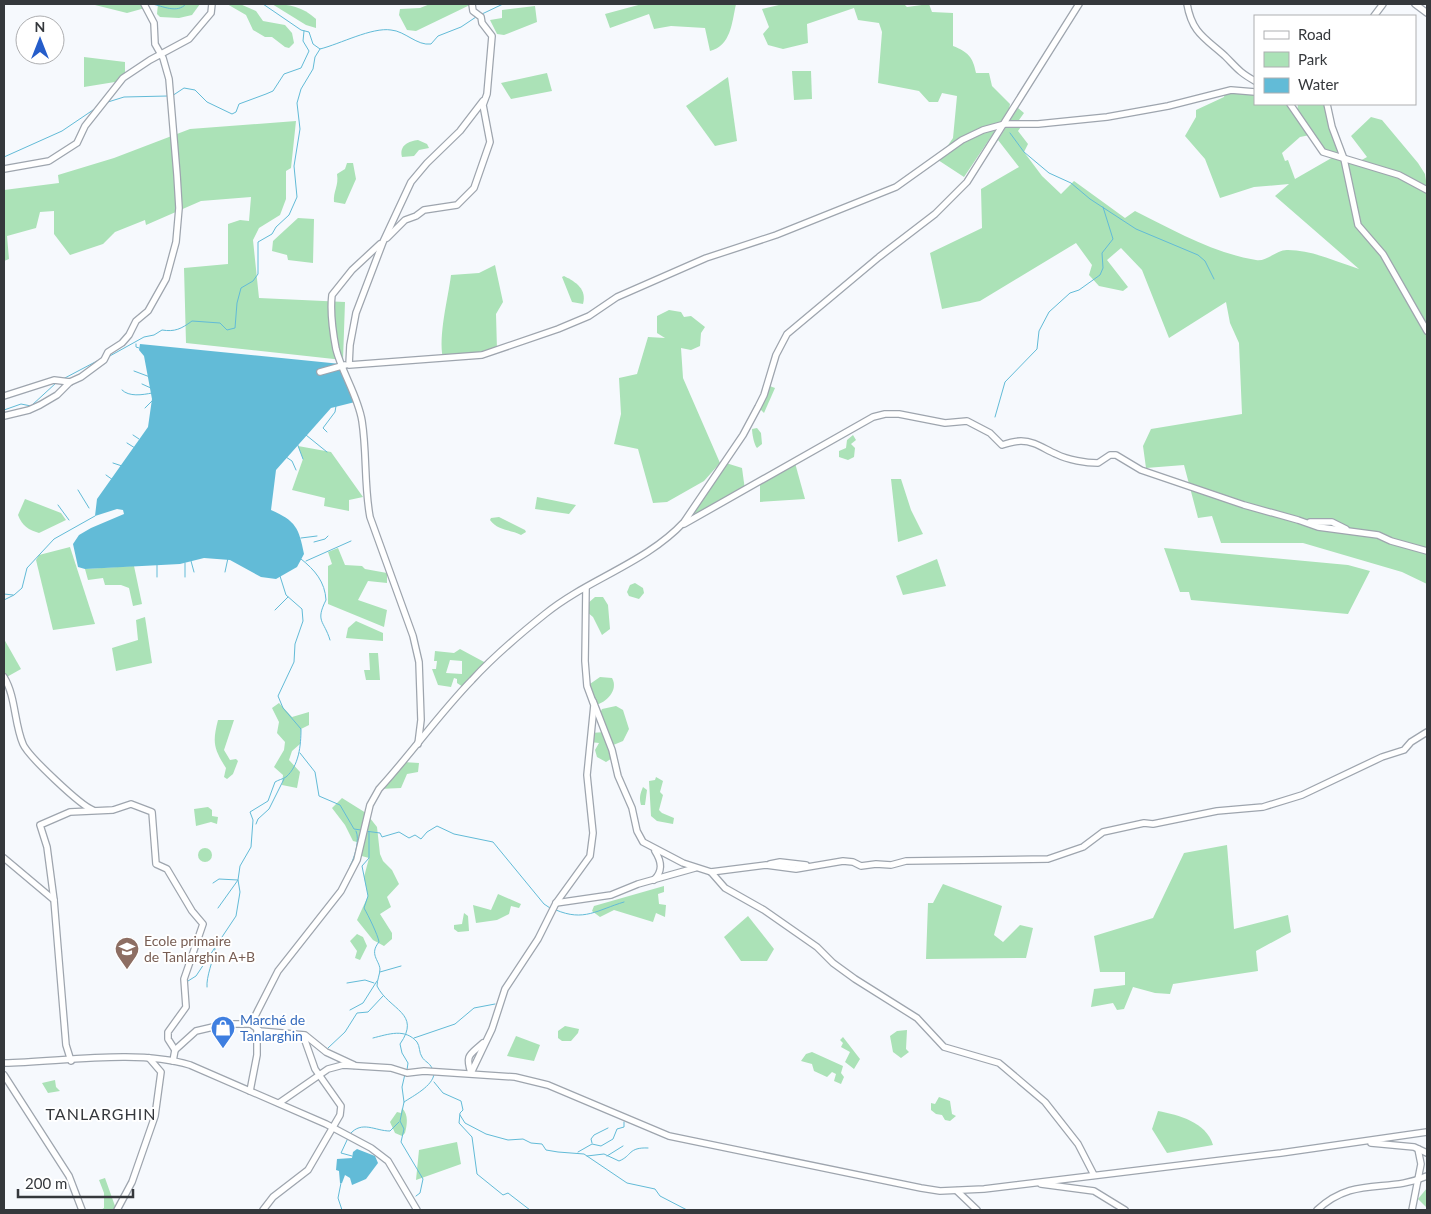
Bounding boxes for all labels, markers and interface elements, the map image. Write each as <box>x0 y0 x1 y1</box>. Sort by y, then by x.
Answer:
north arrow <box>15 15 65 65</box>
legend <box>1254 15 1416 105</box>
text: N <box>35 18 45 35</box>
text: Road <box>1298 25 1331 43</box>
text: Park <box>1298 50 1328 68</box>
text: Water <box>1298 75 1339 93</box>
place label: Ecole primaire de Tanlarghin A+B <box>144 932 255 965</box>
school or university icon: Ecole primaire de Tanlarghin A+B <box>114 936 140 970</box>
place label: Marché de Tanlarghin <box>240 1011 305 1044</box>
shop icon: Marché de Tanlarghin <box>210 1015 236 1049</box>
district label: TANLARGHIN <box>46 1104 156 1123</box>
scale bar <box>18 1166 132 1198</box>
text: 200 m <box>25 1174 67 1192</box>

